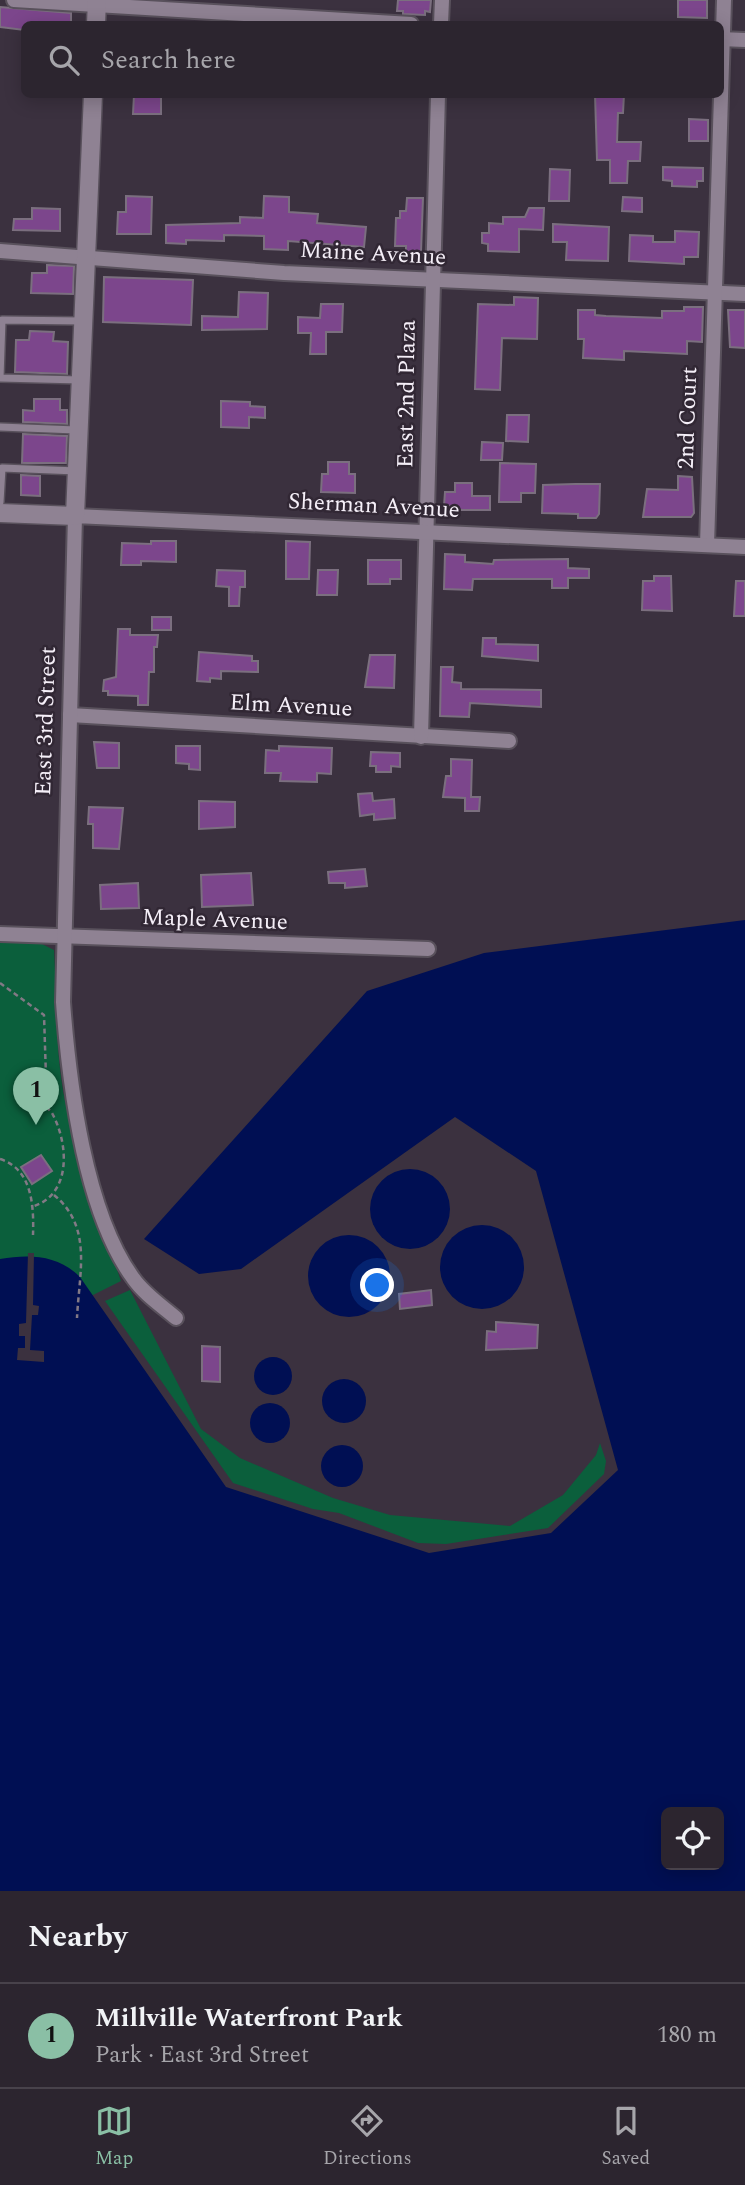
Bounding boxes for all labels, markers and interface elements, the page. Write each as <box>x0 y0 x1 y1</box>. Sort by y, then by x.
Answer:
search box <box>21 21 724 98</box>
text: Search here <box>101 40 236 80</box>
icon: search <box>45 41 83 79</box>
street label: Maine Avenue <box>299 233 447 275</box>
street label: East 2nd Plaza <box>388 320 426 468</box>
street label: 2nd Court <box>669 366 707 470</box>
street label: Sherman Avenue <box>287 484 461 528</box>
street label: East 3rd Street <box>26 646 66 796</box>
street label: Elm Avenue <box>229 685 353 727</box>
street label: Maple Avenue <box>141 900 289 940</box>
pin: 1 <box>13 1067 59 1125</box>
your location <box>360 1268 394 1302</box>
map controls <box>661 1807 724 1870</box>
button: locate <box>661 1807 724 1870</box>
text: Nearby <box>28 1914 127 1960</box>
text: Millville Waterfront Park <box>95 1998 403 2038</box>
text: 1 <box>45 2018 57 2053</box>
text: 180 m <box>657 2018 717 2053</box>
text: Park · East 3rd Street <box>95 2038 309 2073</box>
tab: Map <box>95 2102 133 2173</box>
tab: Directions <box>323 2102 412 2173</box>
tab: Saved <box>601 2102 650 2173</box>

